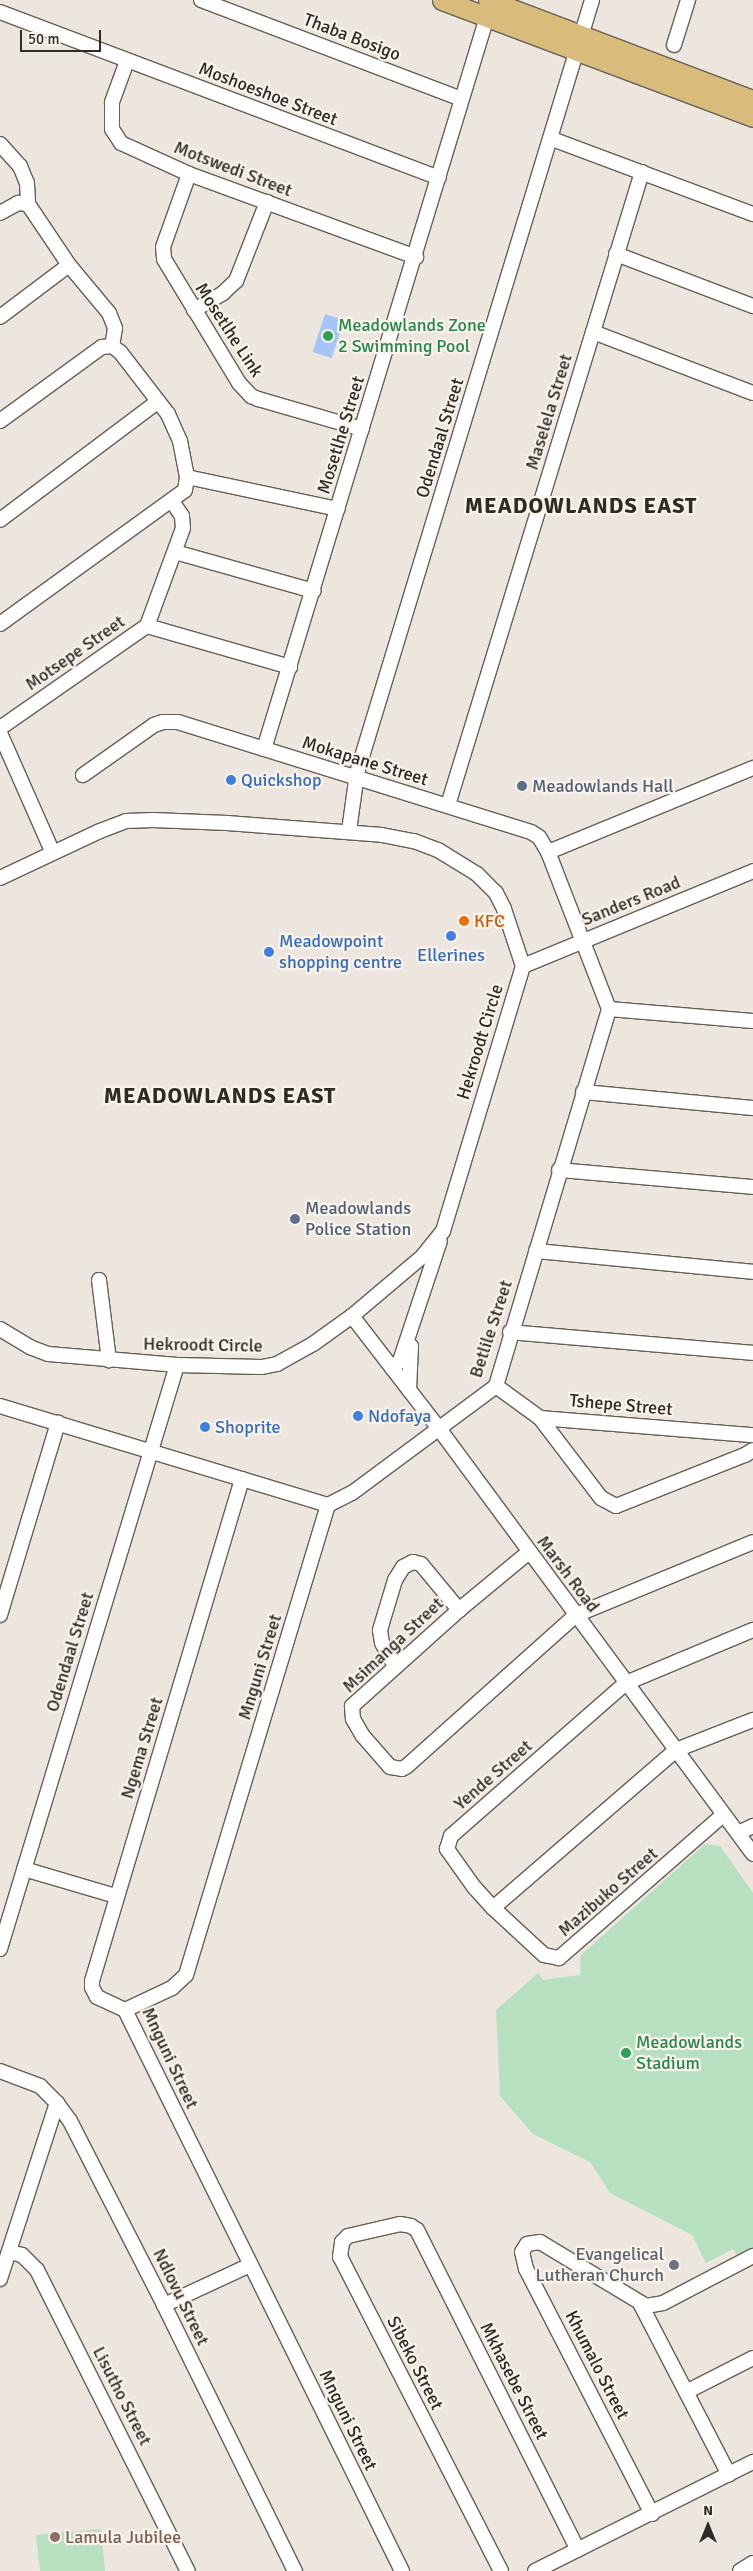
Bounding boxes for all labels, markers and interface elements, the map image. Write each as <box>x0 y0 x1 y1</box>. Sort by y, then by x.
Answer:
street label: Thaba Bosigo <box>300 9 404 65</box>
scale bar <box>22 20 104 52</box>
text: 50 m <box>28 30 59 48</box>
street label: Moshoeshoe Street <box>196 58 340 130</box>
street label: Motswedi Street <box>171 137 295 201</box>
street label: Mosetlhe Link <box>191 279 267 381</box>
place label: Meadowlands Zone 2 Swimming Pool <box>338 315 486 358</box>
marker: Meadowlands Zone 2 Swimming Pool <box>322 330 334 342</box>
street label: Maselela Street <box>521 351 577 473</box>
street label: Mosetlhe Street <box>313 373 369 497</box>
street label: Odendaal Street <box>412 375 468 501</box>
district label: MEADOWLANDS EAST <box>463 493 699 519</box>
street label: Motsepe Street <box>21 611 129 695</box>
street label: Mokapane Street <box>299 732 431 790</box>
place label: Quickshop <box>241 769 321 791</box>
marker: Quickshop <box>225 774 237 786</box>
place label: Meadowlands Hall <box>532 775 674 797</box>
marker: Meadowlands Hall <box>516 780 528 792</box>
street label: Sanders Road <box>579 871 683 931</box>
place label: KFC <box>474 910 505 932</box>
marker: KFC <box>458 915 470 927</box>
marker: Ellerines <box>445 930 457 942</box>
place label: Meadowpoint shopping centre <box>279 931 402 974</box>
place label: Ellerines <box>417 944 485 966</box>
marker: Meadowpoint shopping centre <box>263 946 275 958</box>
street label: Hekroodt Circle <box>452 982 508 1102</box>
district label: MEADOWLANDS EAST <box>102 1083 338 1109</box>
place label: Meadowlands Police Station <box>305 1198 411 1240</box>
marker: Meadowlands Police Station <box>289 1213 301 1225</box>
street label: Betlile Street <box>465 1278 517 1380</box>
street label: Hekroodt Circle <box>143 1333 263 1357</box>
street label: Tshepe Street <box>568 1390 674 1420</box>
place label: Ndofaya <box>368 1405 431 1427</box>
marker: Ndofaya <box>352 1410 364 1422</box>
place label: Shoprite <box>215 1416 281 1438</box>
marker: Shoprite <box>199 1421 211 1433</box>
street label: Marsh Road <box>532 1531 604 1617</box>
street label: Odendaal Street <box>42 1589 98 1715</box>
street label: Msimanga Street <box>338 1593 448 1697</box>
street label: Mnguni Street <box>234 1612 286 1722</box>
street label: Ngema Street <box>116 1695 168 1801</box>
street label: Yende Street <box>450 1735 536 1815</box>
street label: Mazibuko Street <box>554 1843 662 1941</box>
street label: Mnguni Street <box>137 2004 203 2112</box>
place label: Meadowlands Stadium <box>636 2032 742 2074</box>
marker: Meadowlands Stadium <box>620 2047 632 2059</box>
place label: Evangelical Lutheran Church <box>536 2244 664 2286</box>
street label: Ndlovu Street <box>148 2245 214 2349</box>
marker: Evangelical Lutheran Church <box>668 2259 680 2271</box>
street label: Khumalo Street <box>560 2307 634 2423</box>
street label: Sibeko Street <box>382 2313 448 2413</box>
street label: Mkhasebe Street <box>475 2319 553 2443</box>
street label: Lisutho Street <box>88 2343 156 2449</box>
street label: Mnguni Street <box>314 2366 382 2474</box>
north arrow <box>683 2501 733 2551</box>
text: N <box>703 2502 713 2519</box>
place label: Lamula Jubilee <box>65 2526 181 2548</box>
marker: Lamula Jubilee <box>49 2531 61 2543</box>

